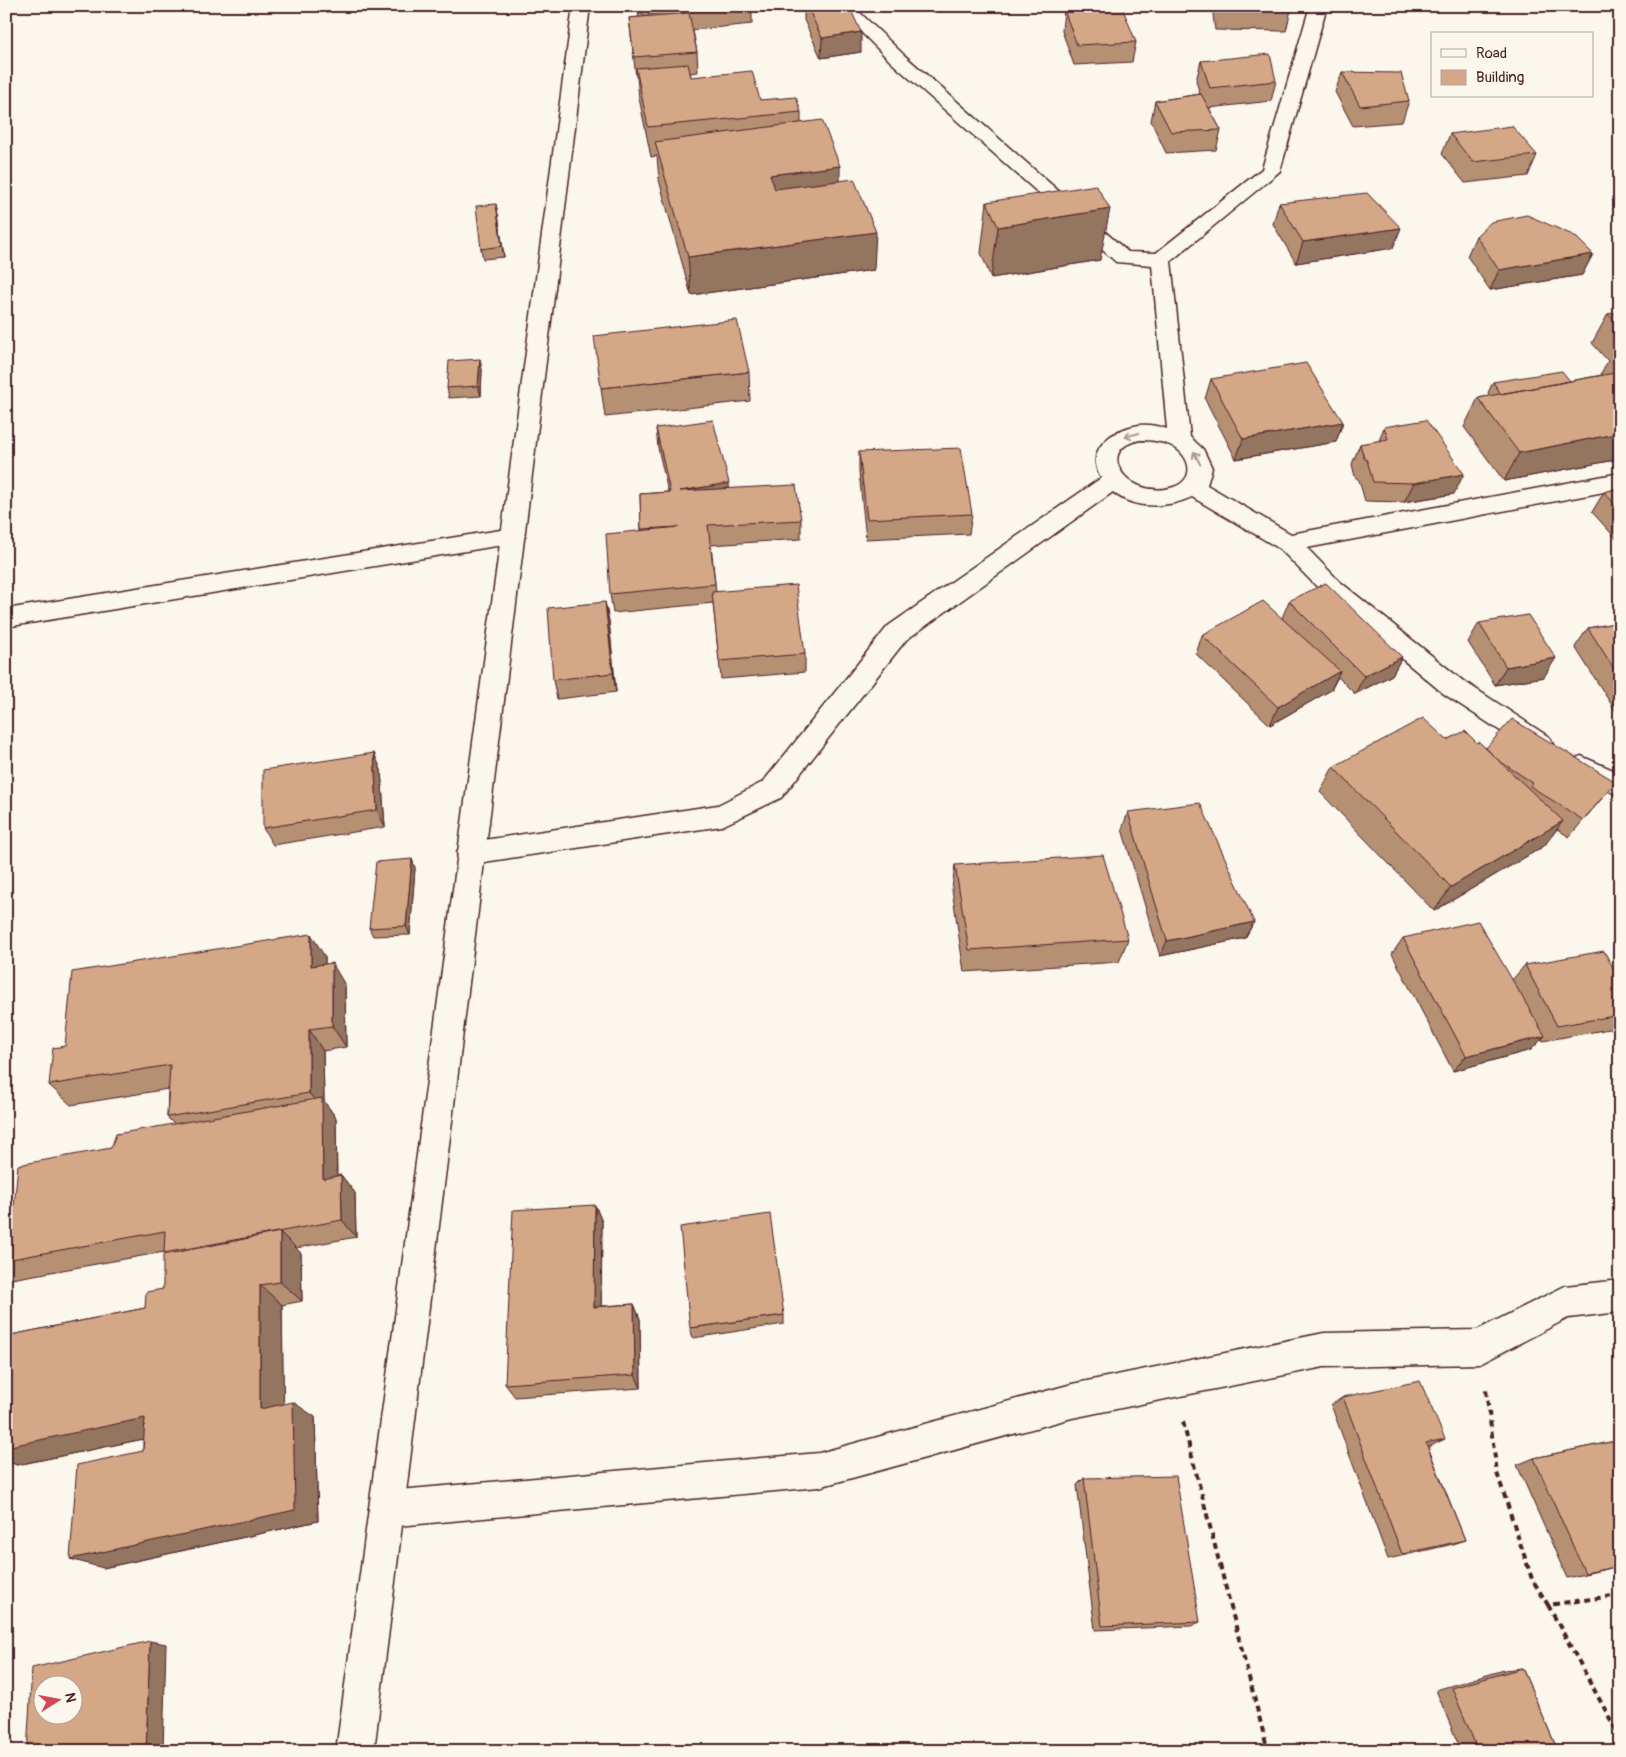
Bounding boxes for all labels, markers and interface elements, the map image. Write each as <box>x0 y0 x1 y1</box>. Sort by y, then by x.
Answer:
legend <box>1431 32 1594 98</box>
text: Road <box>1476 44 1507 63</box>
text: Building <box>1476 68 1524 87</box>
one-way arrow <box>1124 431 1140 440</box>
one-way arrow <box>1191 451 1201 466</box>
north arrow <box>32 1674 82 1724</box>
text: N <box>61 1691 80 1704</box>

